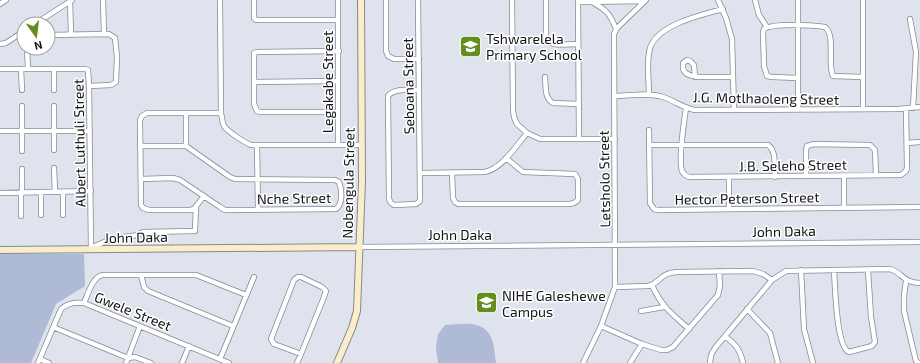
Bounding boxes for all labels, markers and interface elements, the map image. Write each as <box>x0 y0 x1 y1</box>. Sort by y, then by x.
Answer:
north arrow <box>16 16 56 56</box>
place label: Tshwarelela Primary School <box>486 30 583 63</box>
street label: Legakabe Street <box>319 31 336 133</box>
school or university icon: Tshwarelela Primary School <box>457 33 483 59</box>
street label: Seboana Street <box>399 37 417 135</box>
text: N <box>33 39 44 53</box>
street label: Albert Luthuli Street <box>69 79 89 207</box>
street label: J.G. Motlhaoleng Street <box>693 88 839 108</box>
street label: Nobengula Street <box>339 127 357 239</box>
street label: Letsholo Street <box>595 130 613 228</box>
street label: J.B. Seleho Street <box>739 156 847 174</box>
street label: Hector Peterson Street <box>674 188 820 208</box>
street label: Nche Street <box>257 189 331 207</box>
street label: John Daka <box>752 222 816 240</box>
street label: John Daka <box>428 226 492 243</box>
street label: John Daka <box>104 228 168 246</box>
place label: NIHE Galeshewe Campus <box>502 287 606 320</box>
street label: Gwele Street <box>92 288 174 334</box>
school or university icon: NIHE Galeshewe Campus <box>474 290 500 316</box>

